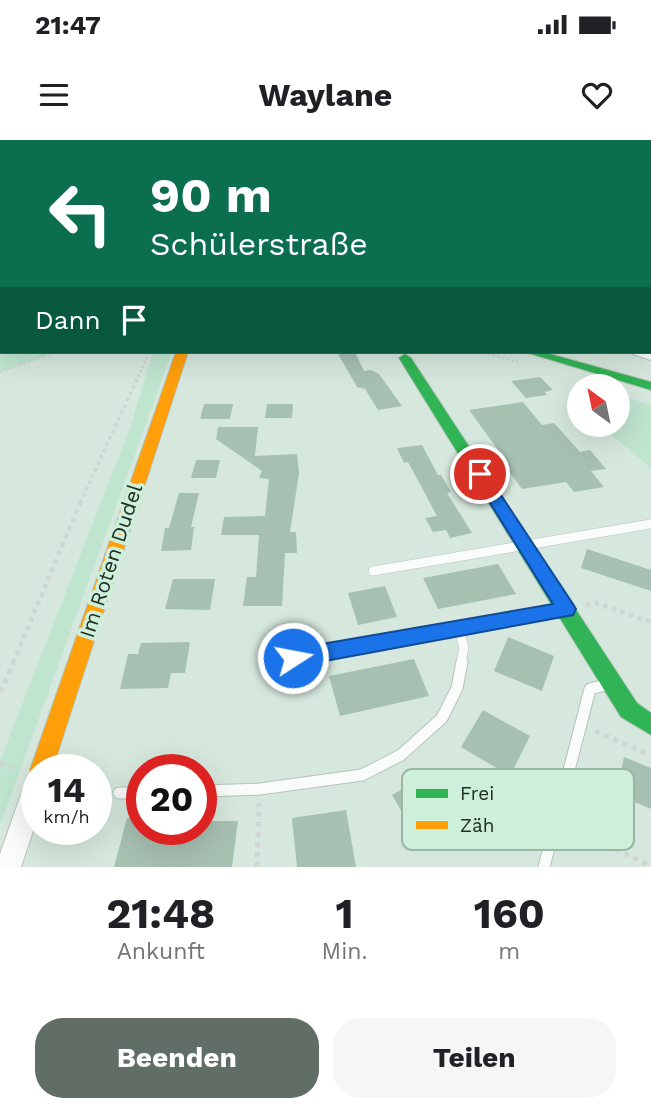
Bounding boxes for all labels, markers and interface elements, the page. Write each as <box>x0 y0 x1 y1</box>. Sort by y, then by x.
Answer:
text: 21:47 <box>35 10 101 40</box>
icon: menu <box>35 76 73 114</box>
text: Waylane <box>259 76 392 114</box>
icon: heart <box>578 76 616 114</box>
text: 90 m <box>150 166 272 224</box>
icon: left <box>35 168 126 259</box>
text: Schülerstraße <box>150 225 368 263</box>
icon: arrive <box>115 301 153 339</box>
text: Dann <box>35 305 101 335</box>
north arrow <box>567 374 630 438</box>
map controls <box>567 374 630 437</box>
pin <box>450 444 510 504</box>
icon: arrive <box>461 455 499 493</box>
street label: Im Roten Dudel <box>74 480 147 641</box>
position arrow <box>256 621 330 695</box>
speed limit sign: 20 <box>126 754 217 845</box>
text: 14 <box>48 769 85 811</box>
legend <box>402 769 634 850</box>
text: Frei <box>460 782 494 805</box>
text: km/h <box>43 806 90 827</box>
text: Zäh <box>460 814 495 837</box>
text: 21:48 <box>106 889 215 938</box>
text: 1 <box>336 889 354 938</box>
text: 160 <box>474 889 545 938</box>
text: Ankunft <box>117 938 205 965</box>
text: Min. <box>322 938 368 965</box>
text: m <box>498 938 520 965</box>
button: Beenden <box>35 1018 319 1098</box>
button: Teilen <box>333 1018 616 1098</box>

